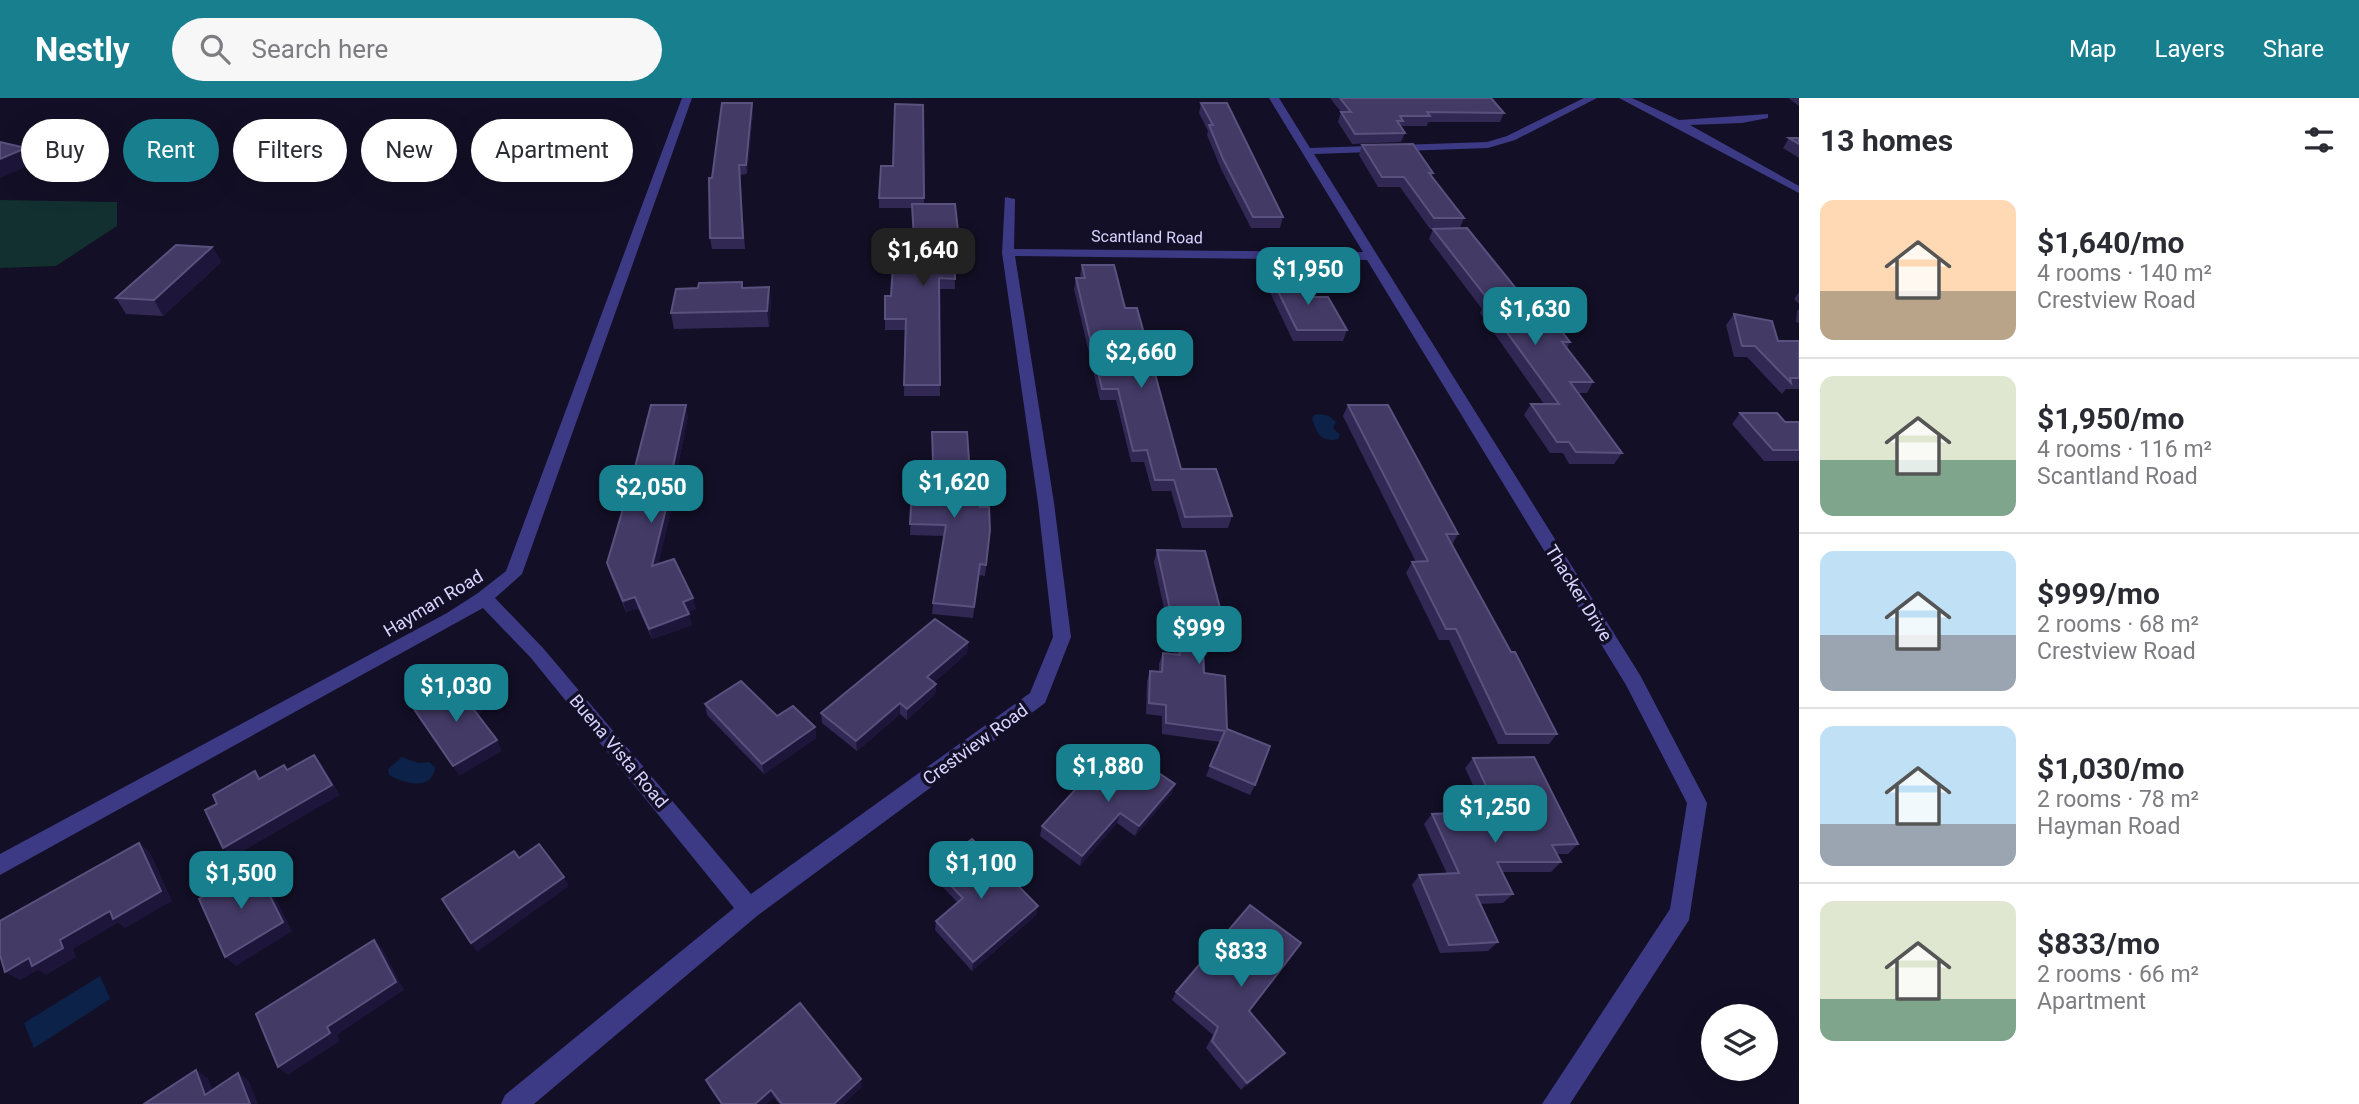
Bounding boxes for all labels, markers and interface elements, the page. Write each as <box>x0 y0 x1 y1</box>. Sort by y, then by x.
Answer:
search box <box>172 18 662 81</box>
text: Nestly <box>35 30 130 69</box>
icon: search <box>196 30 234 68</box>
text: Search here <box>252 34 388 64</box>
text: Map <box>2069 35 2117 63</box>
text: Layers <box>2155 35 2225 63</box>
text: Share <box>2263 35 2324 63</box>
chip: Buy <box>21 119 109 182</box>
chip: Rent <box>123 119 219 182</box>
chip: Filters <box>233 119 347 182</box>
chip: New <box>361 119 457 182</box>
chip: Apartment <box>471 119 633 182</box>
icon: filters <box>2300 121 2338 159</box>
text: 13 homes <box>1820 123 1953 158</box>
text: $1,640/mo <box>2037 225 2185 260</box>
street label: Scantland Road <box>1091 227 1203 247</box>
pin: $1,640 <box>866 228 980 288</box>
icon: home <box>1876 228 1960 312</box>
text: $1,640 <box>887 237 959 264</box>
pin: $1,950 <box>1251 248 1365 307</box>
text: $1,950 <box>1272 256 1344 283</box>
text: 4 rooms · 140 m² <box>2037 260 2212 287</box>
text: Crestview Road <box>2037 287 2196 314</box>
pin: $1,630 <box>1478 288 1592 347</box>
text: $1,630 <box>1499 296 1571 323</box>
pin: $2,660 <box>1084 330 1198 390</box>
text: $2,660 <box>1105 339 1177 366</box>
text: $1,950/mo <box>2037 401 2185 436</box>
icon: home <box>1876 404 1960 488</box>
text: 4 rooms · 116 m² <box>2037 436 2212 463</box>
pin: $1,620 <box>897 460 1011 520</box>
text: Scantland Road <box>2037 463 2198 490</box>
pin: $2,050 <box>594 466 708 525</box>
text: $1,620 <box>918 469 990 496</box>
text: $2,050 <box>615 474 687 501</box>
street label: Thacker Drive <box>1541 541 1617 645</box>
street label: Hayman Road <box>379 565 487 641</box>
text: $999/mo <box>2037 576 2160 611</box>
icon: home <box>1876 579 1960 663</box>
pin: $999 <box>1158 606 1240 666</box>
text: 2 rooms · 68 m² <box>2037 611 2199 638</box>
text: $999 <box>1173 615 1225 642</box>
text: Crestview Road <box>2037 638 2196 665</box>
pin: $1,030 <box>399 664 513 724</box>
text: $1,030 <box>420 673 492 700</box>
street label: Buena Vista Road <box>565 690 673 812</box>
street label: Crestview Road <box>919 699 1031 789</box>
pin: $1,880 <box>1051 744 1165 804</box>
text: $1,030/mo <box>2037 751 2185 786</box>
text: $1,880 <box>1072 753 1144 780</box>
icon: home <box>1876 754 1960 838</box>
pin: $1,250 <box>1438 786 1552 845</box>
text: 2 rooms · 78 m² <box>2037 786 2199 813</box>
text: $1,250 <box>1459 794 1531 821</box>
text: Hayman Road <box>2037 813 2181 840</box>
pin: $1,100 <box>924 842 1038 901</box>
text: $1,100 <box>945 850 1017 877</box>
pin: $1,500 <box>184 852 298 911</box>
text: $1,500 <box>205 860 277 887</box>
text: $833/mo <box>2037 926 2160 961</box>
icon: home <box>1876 929 1960 1013</box>
pin: $833 <box>1200 930 1282 989</box>
text: $833 <box>1215 938 1267 965</box>
text: 2 rooms · 66 m² <box>2037 961 2199 988</box>
text: Apartment <box>2037 988 2146 1015</box>
map controls <box>1701 1004 1778 1081</box>
button: layers <box>1701 1004 1778 1081</box>

